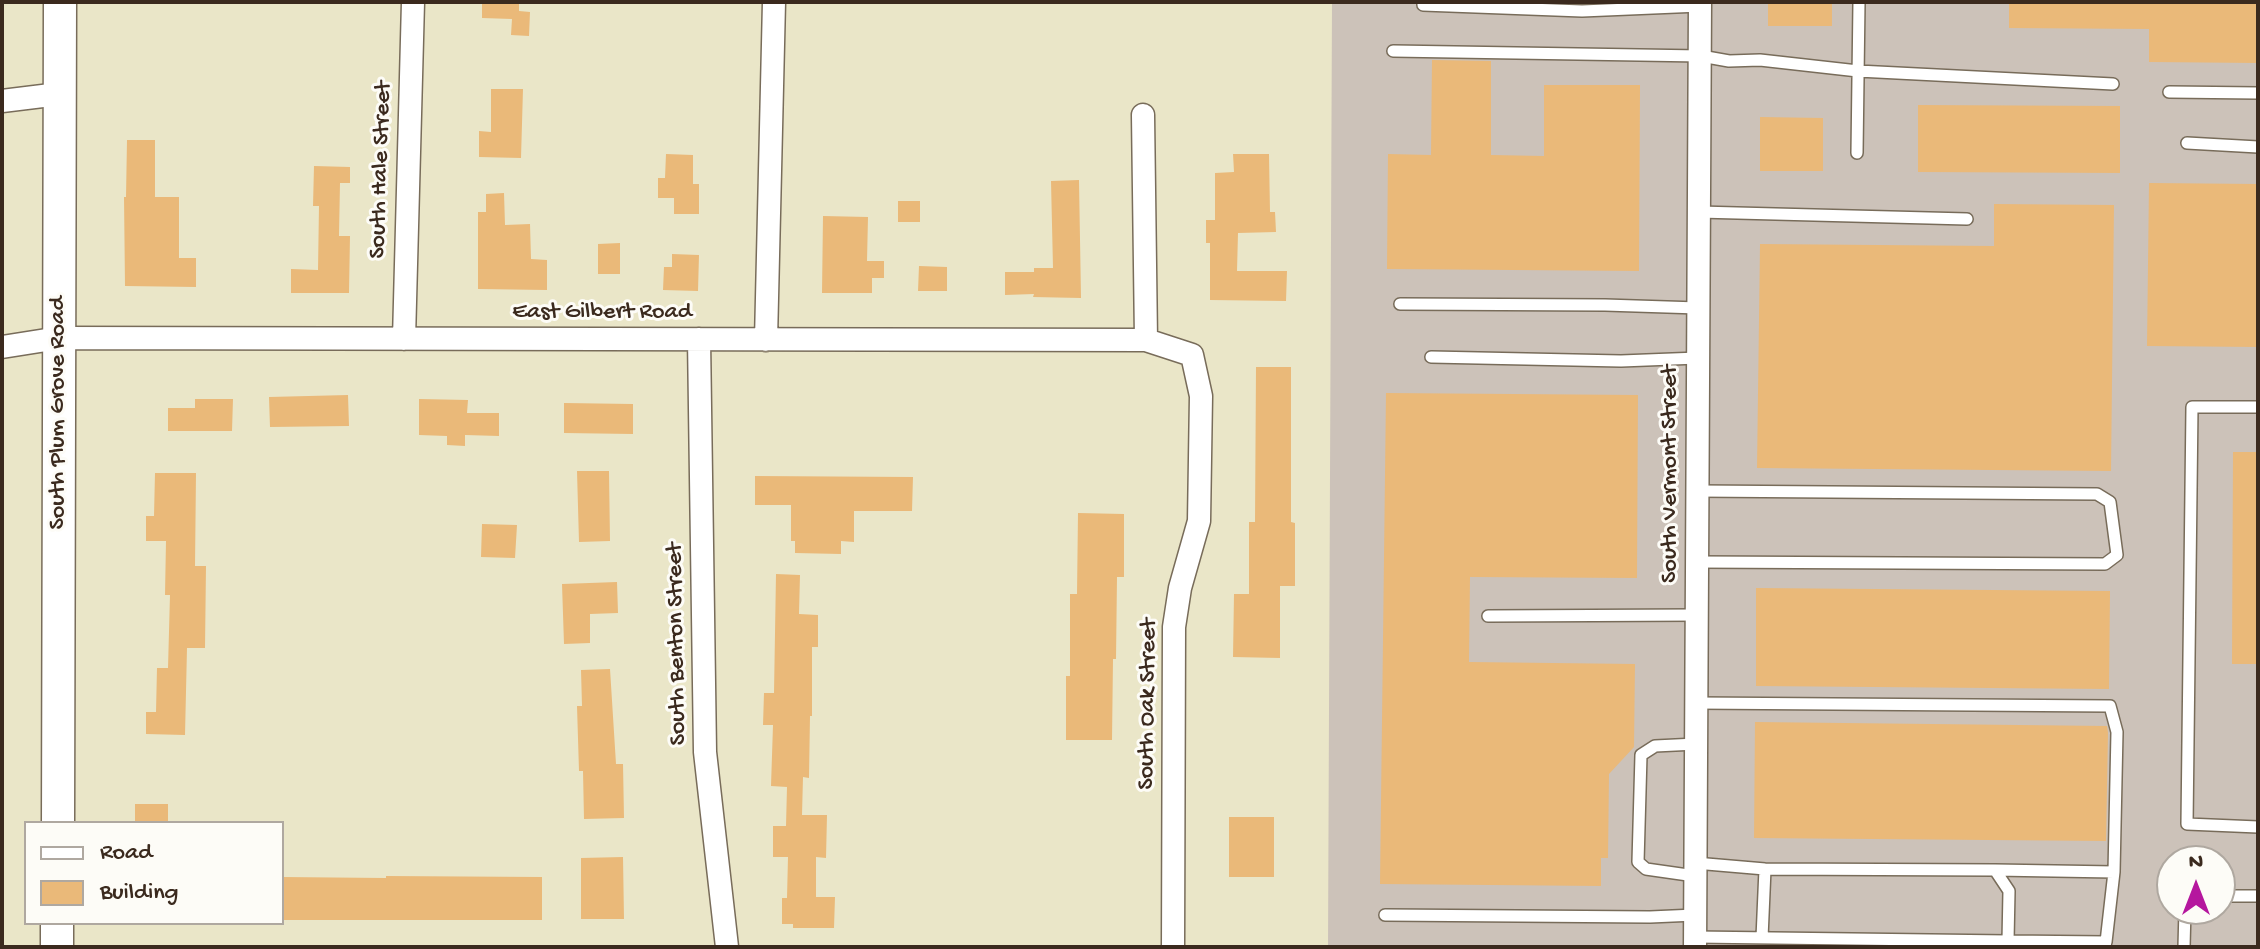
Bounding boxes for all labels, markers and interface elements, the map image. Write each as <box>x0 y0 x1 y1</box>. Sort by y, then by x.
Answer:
street label: South Hale Street <box>365 81 399 259</box>
street label: South Plum Grove Road <box>45 297 73 529</box>
street label: East Gilbert Road <box>512 299 692 327</box>
street label: South Vermont Street <box>1657 365 1685 583</box>
street label: South Benton Street <box>662 542 694 746</box>
street label: South Oak Street <box>1133 618 1165 790</box>
legend <box>24 821 284 925</box>
text: Road <box>100 839 152 868</box>
north arrow <box>2156 845 2236 925</box>
text: N <box>2189 850 2203 876</box>
text: Building <box>100 879 178 908</box>

